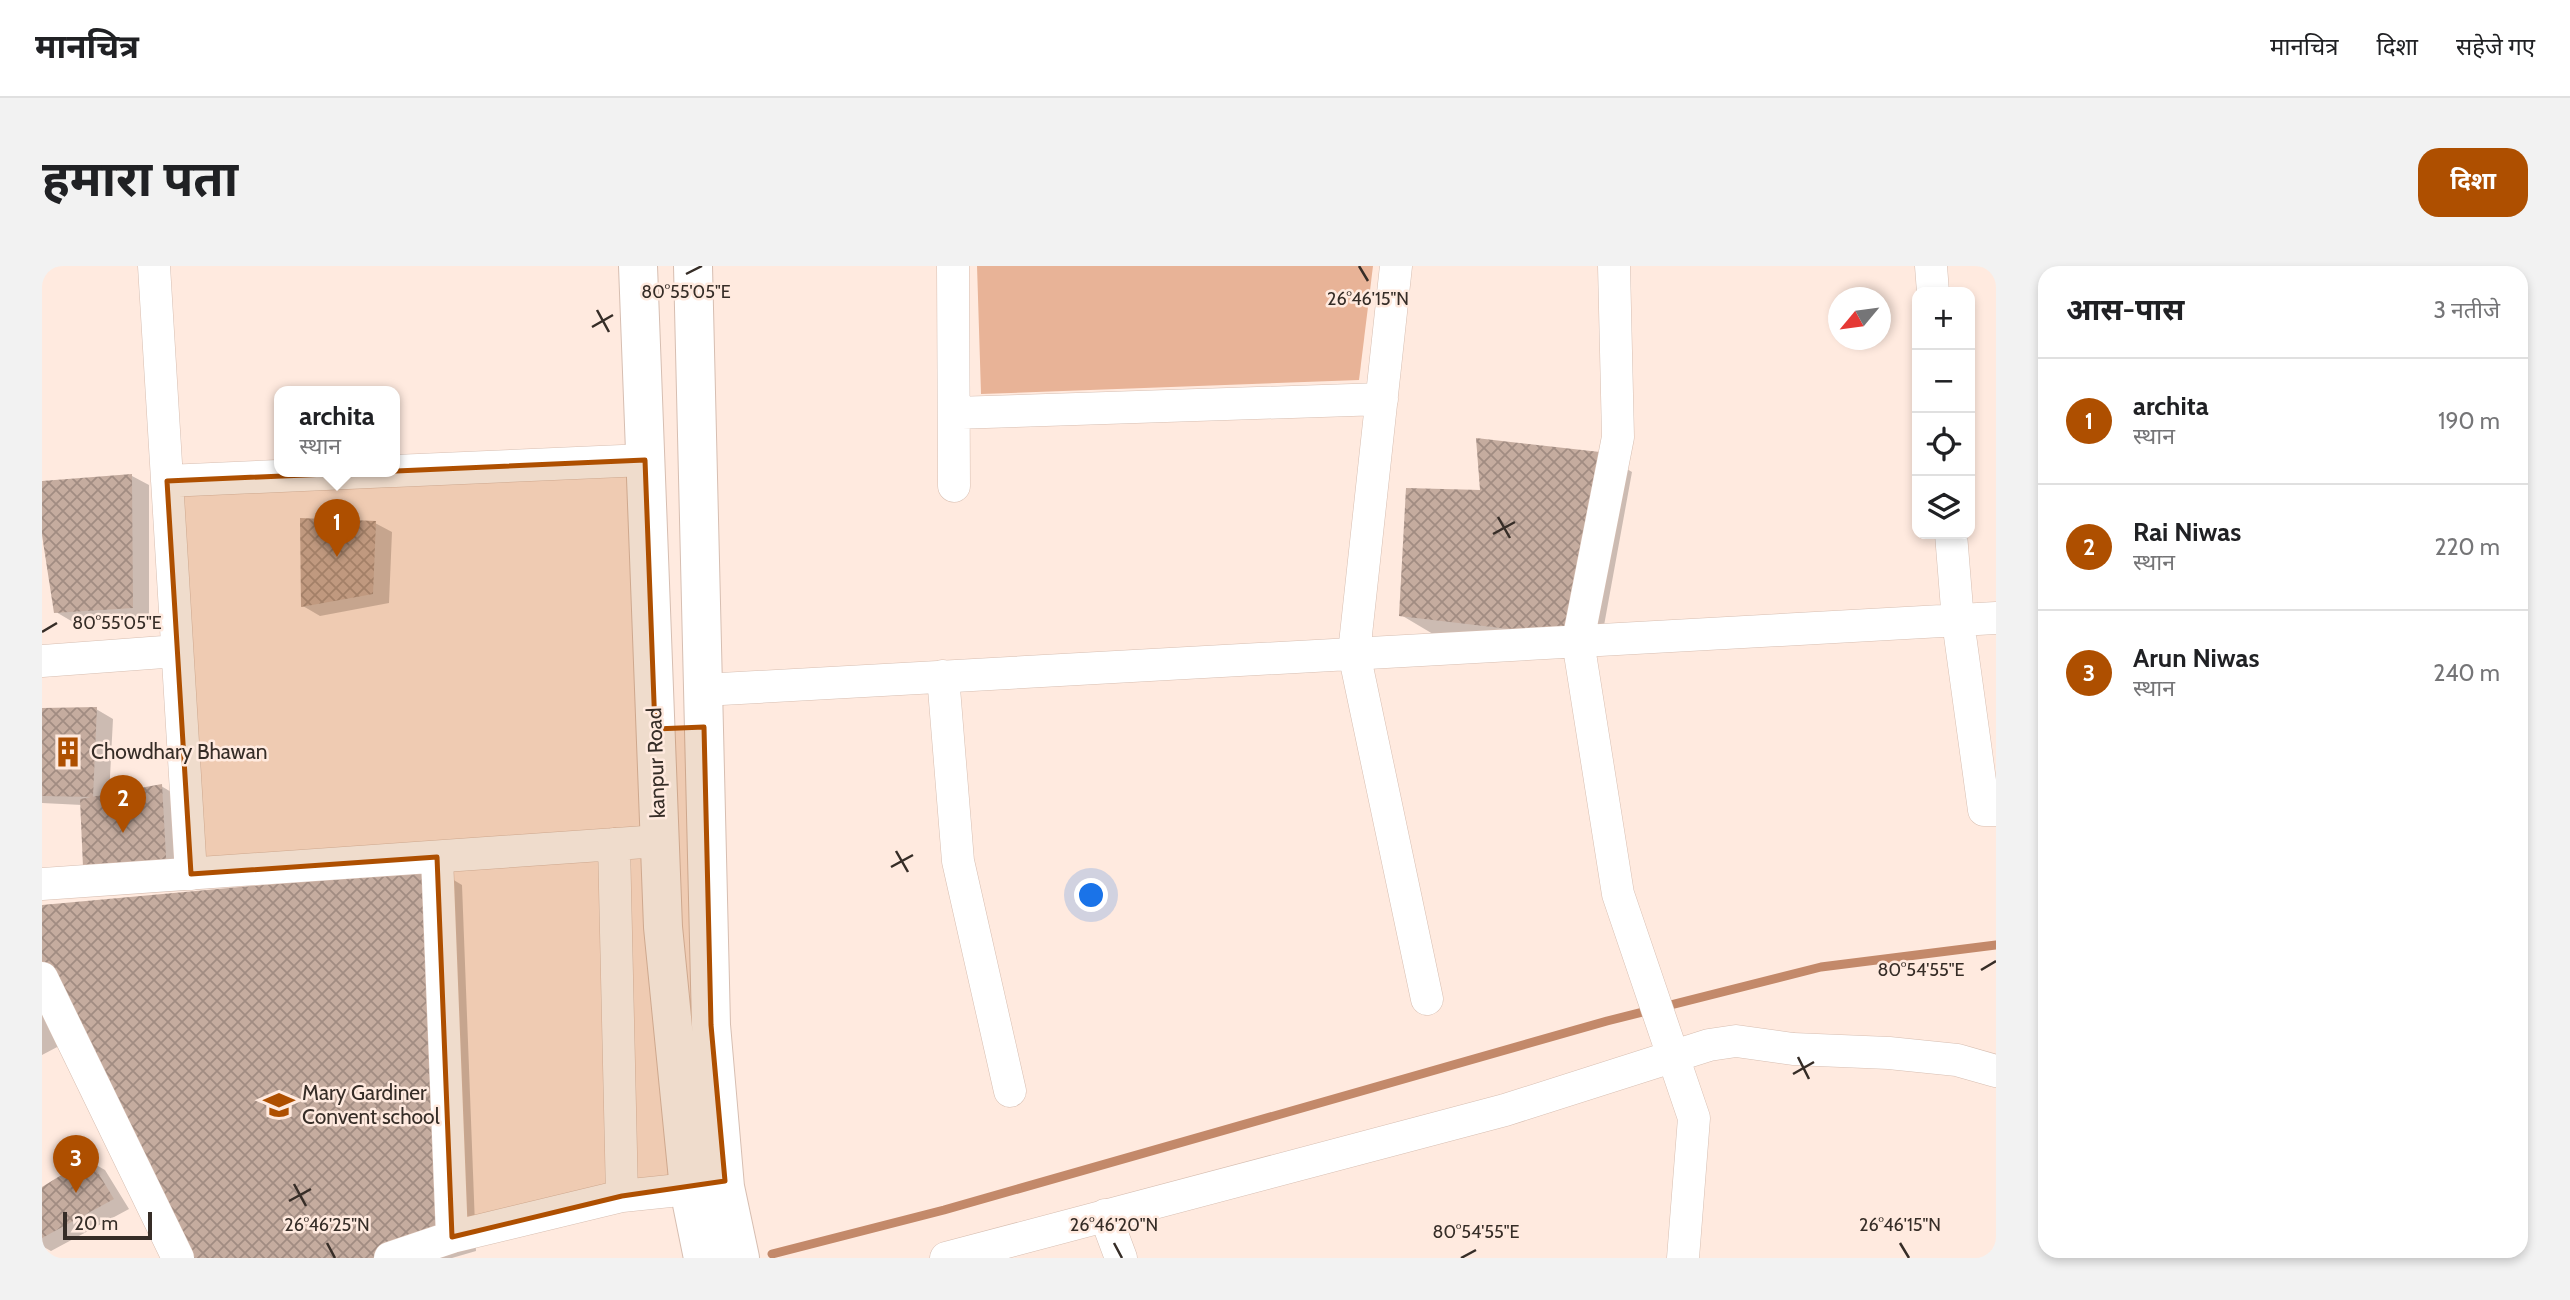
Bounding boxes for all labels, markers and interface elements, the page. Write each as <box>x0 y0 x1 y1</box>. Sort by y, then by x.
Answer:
text: मानचित्र <box>35 26 139 66</box>
text: मानचित्र <box>2270 32 2339 61</box>
text: दिशा <box>2377 32 2418 61</box>
text: सहेजे गए <box>2456 32 2535 61</box>
button: दिशा <box>2418 148 2528 217</box>
text: हमारा पता <box>42 149 238 208</box>
text: 80°55'05"E <box>641 281 731 303</box>
north arrow <box>1828 287 1891 350</box>
map controls <box>1912 287 1975 539</box>
button: + <box>1912 287 1975 350</box>
text: 26°46'15"N <box>1327 288 1409 310</box>
text: आस-पास <box>2066 291 2184 328</box>
text: 3 नतीजे <box>2433 296 2500 324</box>
button: − <box>1912 350 1975 413</box>
popup <box>274 386 400 477</box>
text: archita <box>2133 390 2209 422</box>
text: archita <box>299 400 375 432</box>
text: 1 <box>2085 407 2093 435</box>
text: 190 m <box>2438 407 2500 435</box>
button: locate <box>1912 413 1975 476</box>
text: स्थान <box>2133 422 2175 450</box>
text: स्थान <box>299 432 341 460</box>
button: layers <box>1912 476 1975 539</box>
pin: 1 <box>314 499 360 557</box>
text: Rai Niwas <box>2133 516 2241 548</box>
text: 2 <box>2083 533 2095 561</box>
text: 220 m <box>2434 533 2500 561</box>
text: स्थान <box>2133 548 2175 576</box>
text: 80°55'05"E <box>72 612 162 634</box>
text: Arun Niwas <box>2133 642 2260 674</box>
text: 3 <box>2083 659 2095 687</box>
text: 240 m <box>2433 659 2500 687</box>
text: स्थान <box>2133 674 2175 702</box>
street label: kanpur Road <box>641 707 670 819</box>
building icon: Chowdhary Bhawan <box>51 735 85 769</box>
place label: Chowdhary Bhawan <box>91 739 268 764</box>
pin: 2 <box>100 775 146 833</box>
your location <box>1074 878 1108 912</box>
text: 80°54'55"E <box>1878 959 1965 981</box>
place label: Mary Gardiner Convent school <box>302 1080 440 1129</box>
school or university icon: Mary Gardiner Convent school <box>262 1088 296 1122</box>
pin: 3 <box>53 1135 99 1193</box>
scale bar <box>63 1209 152 1241</box>
text: 20 m <box>74 1212 118 1235</box>
text: 26°46'25"N <box>284 1214 370 1236</box>
text: 26°46'20"N <box>1070 1214 1158 1236</box>
text: 26°46'15"N <box>1859 1214 1941 1236</box>
text: 80°54'55"E <box>1433 1221 1520 1243</box>

